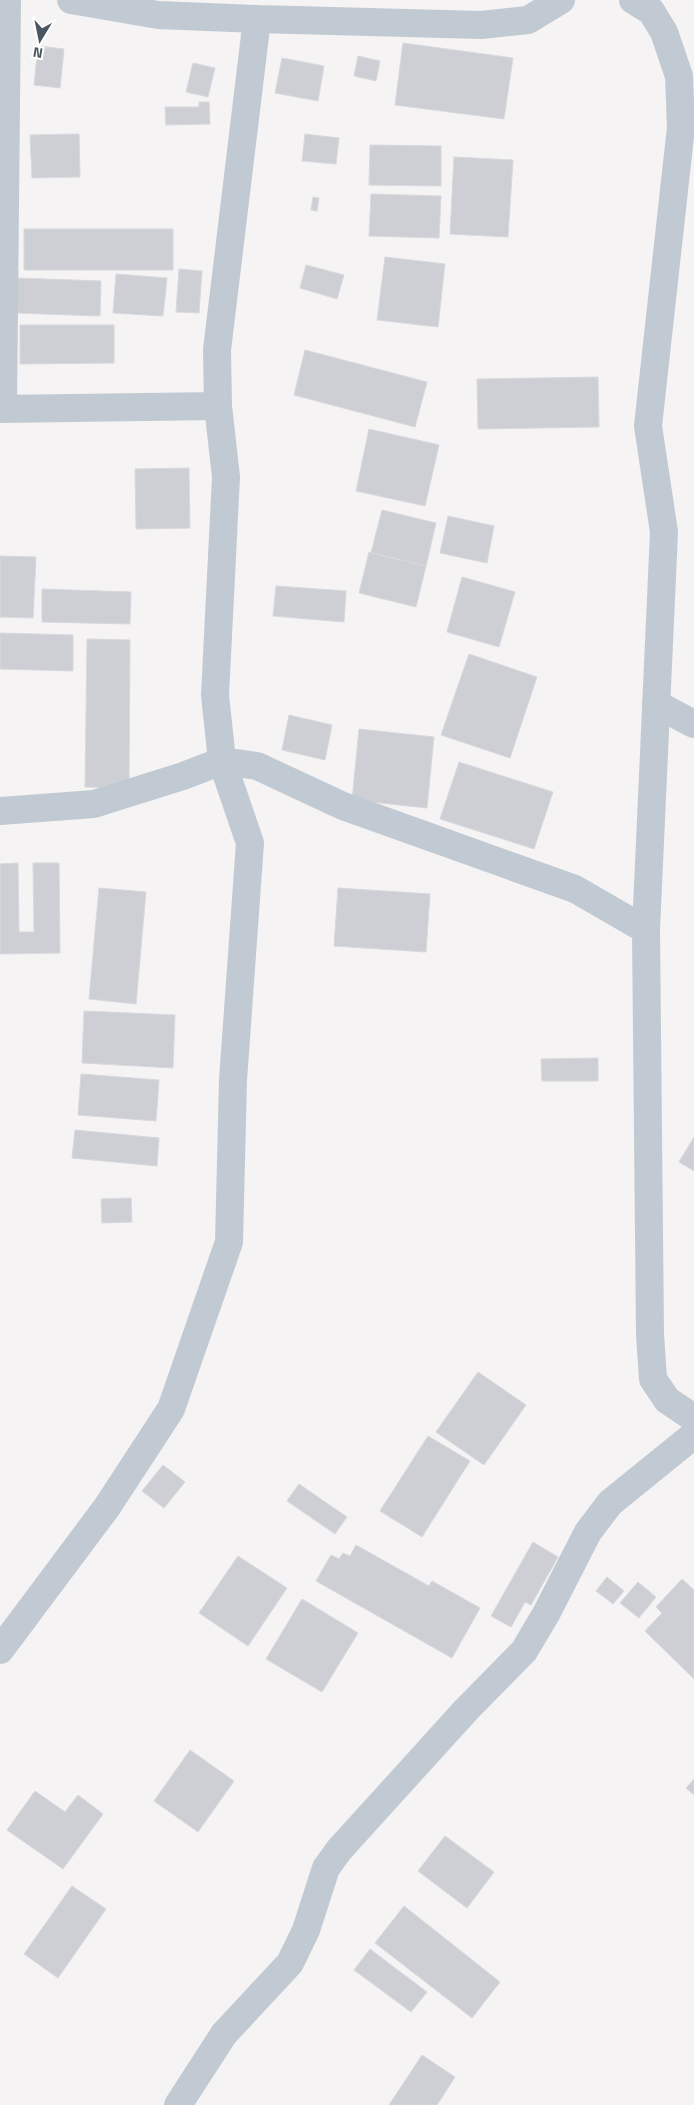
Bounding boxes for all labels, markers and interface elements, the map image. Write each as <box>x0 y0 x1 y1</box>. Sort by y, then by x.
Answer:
north arrow <box>15 15 65 65</box>
text: N <box>31 42 44 64</box>

